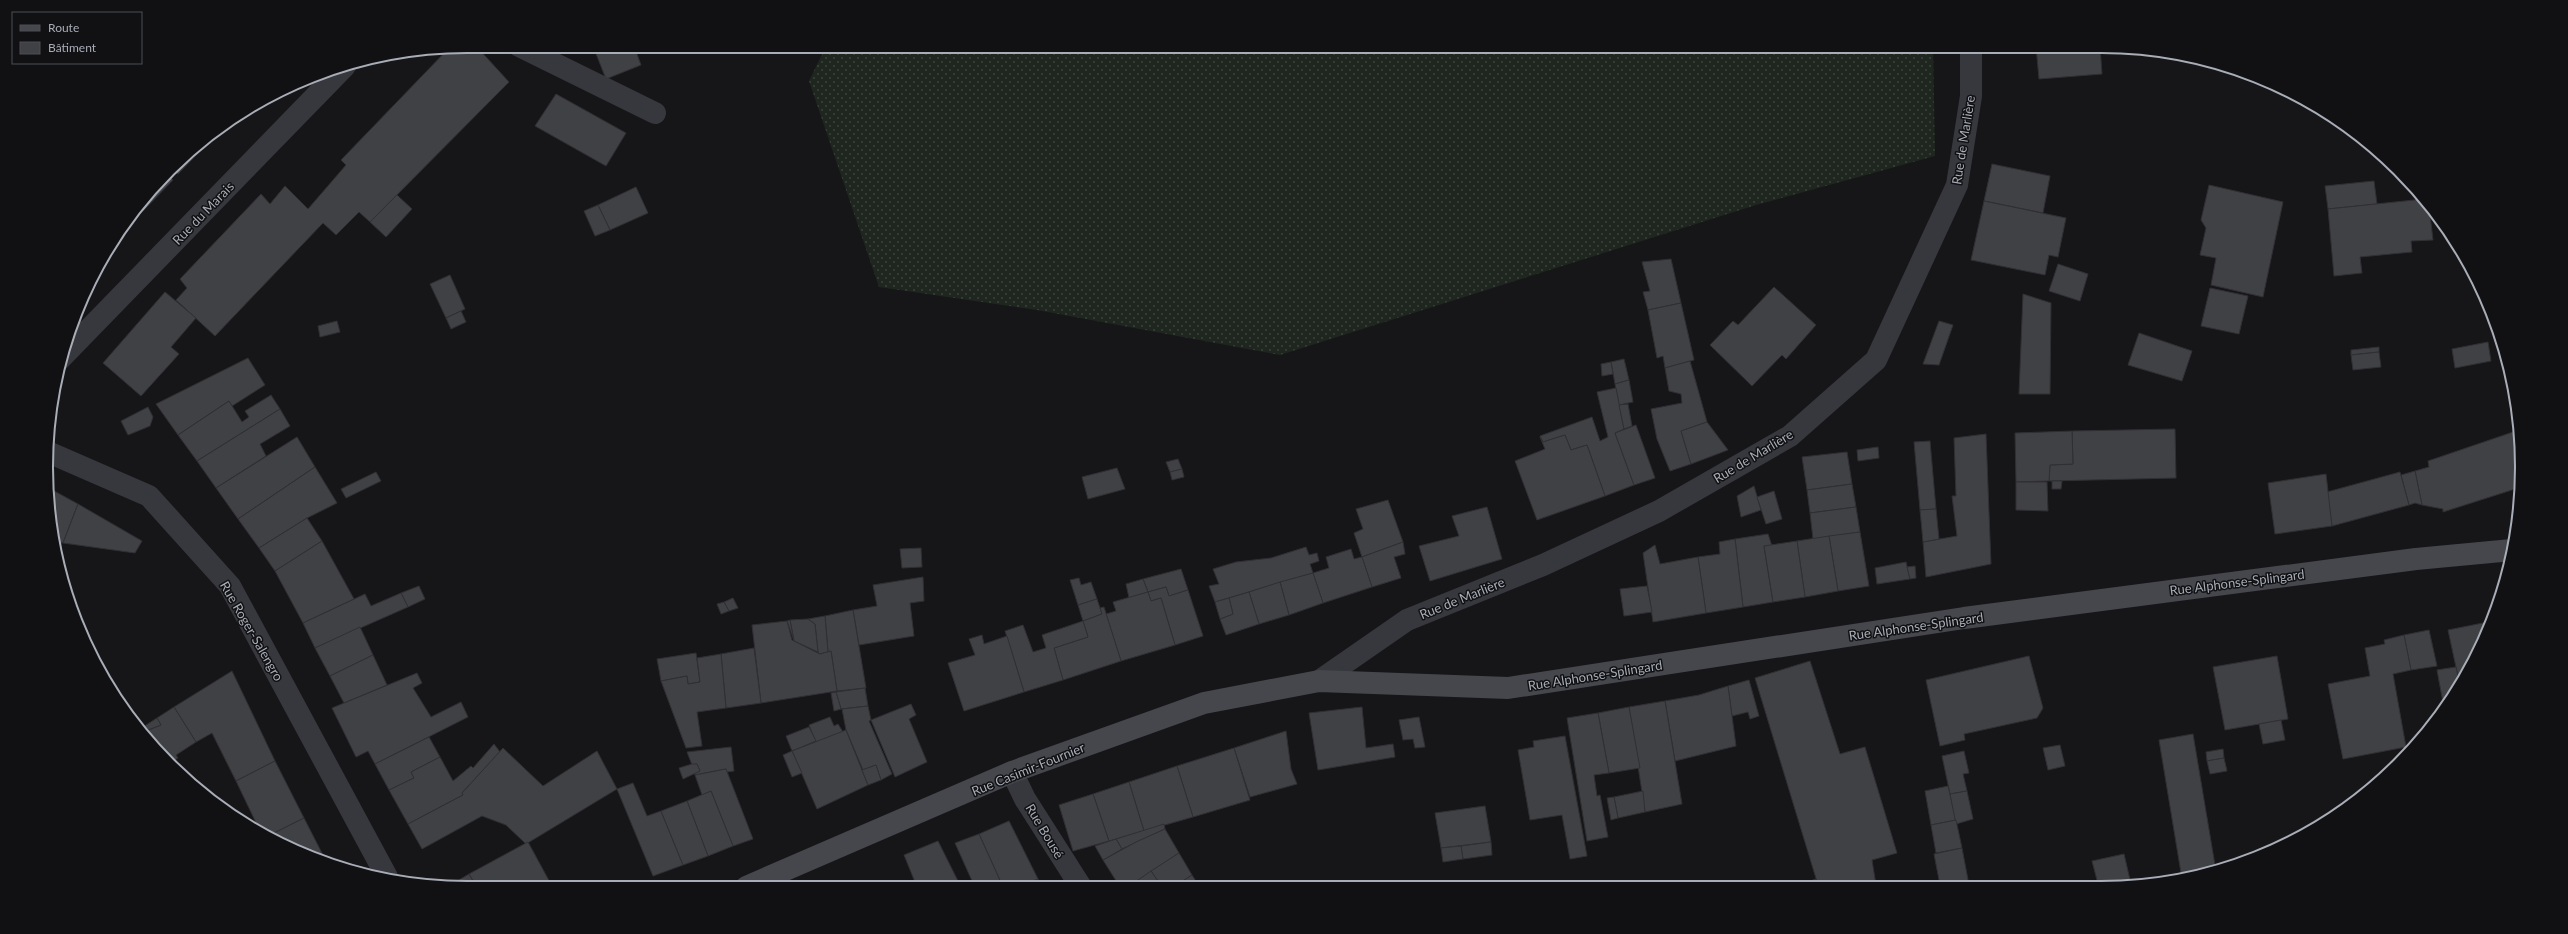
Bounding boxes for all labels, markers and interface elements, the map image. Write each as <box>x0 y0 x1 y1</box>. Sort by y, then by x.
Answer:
legend <box>12 12 142 64</box>
text: Route <box>48 20 79 35</box>
text: Bâtiment <box>48 40 97 55</box>
street label: Rue de Marlière <box>1948 94 1978 186</box>
street label: Rue du Marais <box>169 178 237 248</box>
street label: Rue de Marlière <box>1710 426 1796 486</box>
street label: Rue Alphonse-Splingard <box>2169 566 2305 598</box>
street label: Rue de Marlière <box>1417 574 1507 622</box>
street label: Rue Roger-Salengro <box>217 578 287 684</box>
street label: Rue Alphonse-Splingard <box>1848 609 1984 643</box>
street label: Rue Alphonse-Splingard <box>1527 656 1663 694</box>
street label: Rue Casimir-Fournier <box>969 739 1087 799</box>
street label: Rue Bousé <box>1022 801 1068 861</box>

